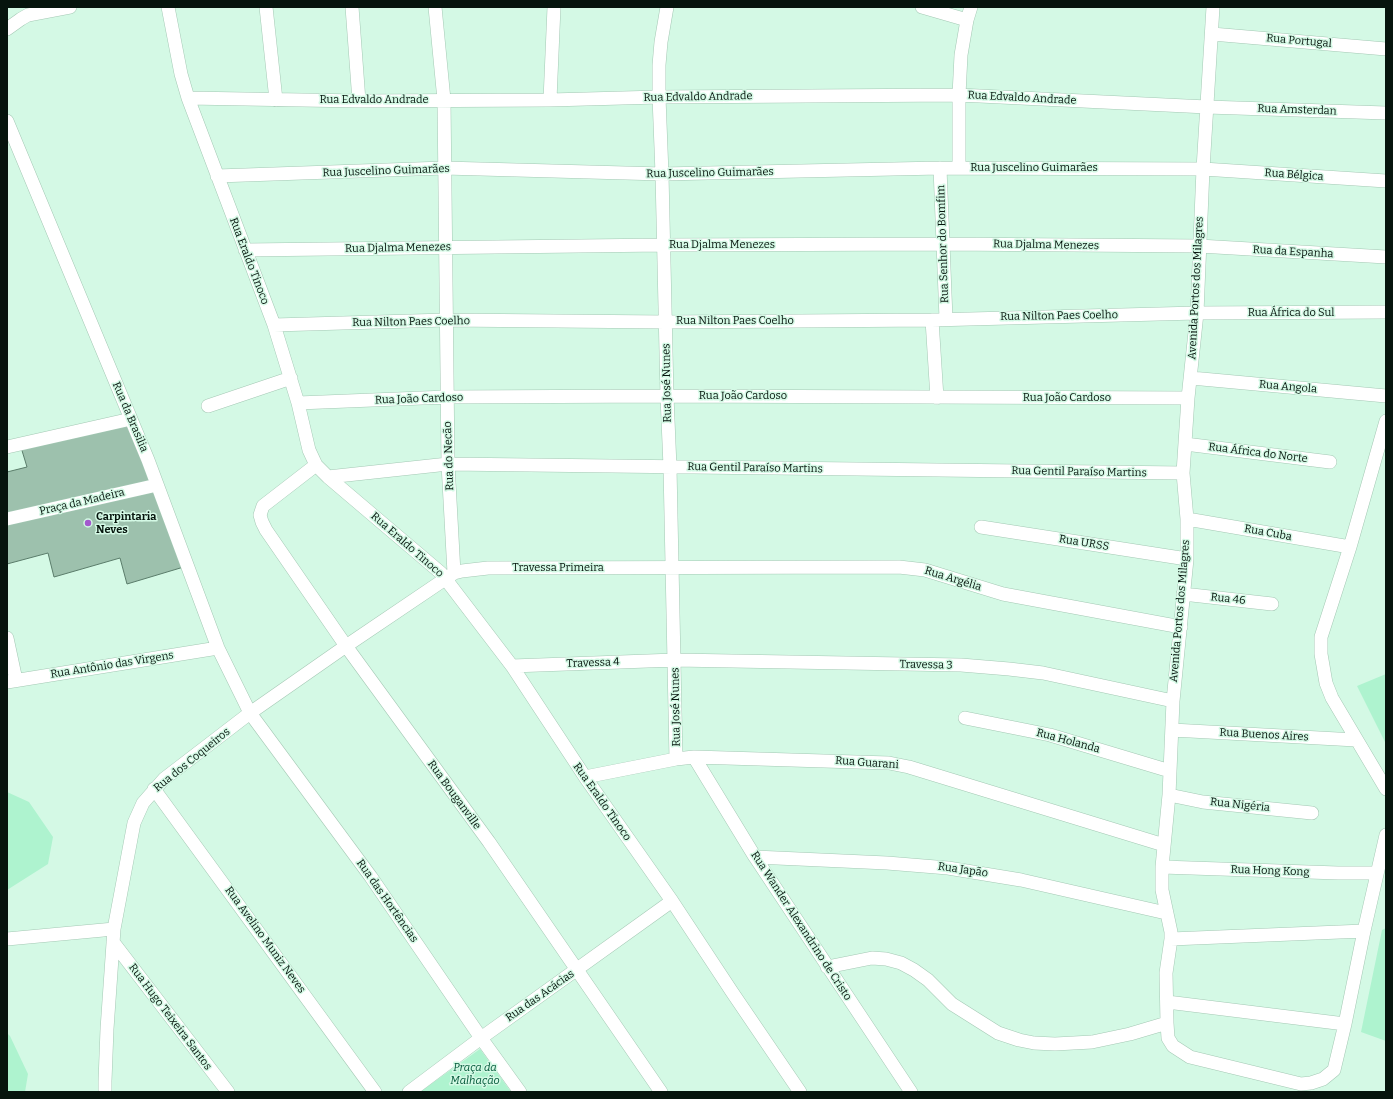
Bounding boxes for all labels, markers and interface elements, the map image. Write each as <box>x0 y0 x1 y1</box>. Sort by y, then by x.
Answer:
street label: Rua Portugal <box>1266 32 1332 50</box>
street label: Rua Edvaldo Andrade <box>643 89 753 105</box>
street label: Rua Edvaldo Andrade <box>967 89 1077 107</box>
street label: Rua Edvaldo Andrade <box>319 93 429 107</box>
street label: Rua Amsterdan <box>1257 102 1337 118</box>
street label: Rua Juscelino Guimarães <box>970 161 1098 175</box>
street label: Rua Juscelino Guimarães <box>322 162 450 180</box>
street label: Rua Juscelino Guimarães <box>646 165 774 181</box>
street label: Rua Bélgica <box>1264 166 1324 184</box>
street label: Rua Senhor do Bomfim <box>934 185 952 303</box>
street label: Rua Eraldo Tinoco <box>226 216 272 306</box>
street label: Avenida Portos dos Milagres <box>1186 216 1206 360</box>
street label: Rua Djalma Menezes <box>993 237 1099 253</box>
street label: Rua Djalma Menezes <box>669 238 775 252</box>
street label: Rua Djalma Menezes <box>345 240 451 256</box>
street label: Rua da Espanha <box>1252 243 1334 261</box>
street label: Rua África do Sul <box>1248 306 1334 320</box>
street label: Rua Nilton Paes Coelho <box>1000 308 1118 324</box>
street label: Rua Nilton Paes Coelho <box>352 314 470 330</box>
street label: Rua Nilton Paes Coelho <box>676 314 794 328</box>
street label: Rua José Nunes <box>660 343 674 423</box>
street label: Rua Angola <box>1259 378 1317 396</box>
street label: Rua da Brasilia <box>109 380 151 454</box>
street label: Rua João Cardoso <box>699 389 787 403</box>
street label: Rua João Cardoso <box>375 391 463 407</box>
street label: Rua João Cardoso <box>1023 391 1111 405</box>
street label: Rua do Necão <box>441 421 457 491</box>
street label: Rua África do Norte <box>1208 440 1308 466</box>
street label: Rua Gentil Paraíso Martins <box>687 460 823 476</box>
street label: Rua Gentil Paraíso Martins <box>1011 464 1147 480</box>
street label: Praça da Madeira <box>38 486 126 518</box>
place label: Carpintaria Neves <box>96 510 156 536</box>
street label: Rua Eraldo Tinoco <box>368 510 446 580</box>
marker: Carpintaria Neves <box>83 518 93 528</box>
street label: Rua Cuba <box>1243 522 1293 544</box>
street label: Rua URSS <box>1058 533 1110 553</box>
street label: Avenida Portos dos Milagres <box>1167 539 1193 683</box>
street label: Travessa Primeira <box>512 561 604 575</box>
street label: Rua Argélia <box>923 564 983 594</box>
street label: Rua 46 <box>1210 591 1246 607</box>
street label: Rua Antônio das Virgens <box>49 649 175 681</box>
street label: Travessa 4 <box>566 655 620 671</box>
street label: Travessa 3 <box>899 658 953 672</box>
street label: Rua José Nunes <box>669 667 683 747</box>
street label: Rua dos Coqueiros <box>151 725 233 795</box>
street label: Rua Holanda <box>1035 726 1101 756</box>
street label: Rua Buenos Aires <box>1219 726 1309 744</box>
street label: Rua Guarani <box>835 754 899 772</box>
street label: Rua Bouganville <box>424 758 484 832</box>
street label: Rua Eraldo Tinoco <box>570 761 634 843</box>
street label: Rua Nigéria <box>1209 795 1271 815</box>
street label: Rua Wander Alexandrino de Cristo <box>748 849 854 1003</box>
street label: Rua das Hortências <box>353 857 421 945</box>
street label: Rua Japão <box>937 860 989 880</box>
street label: Rua Hong Kong <box>1230 863 1310 879</box>
street label: Rua Avelino Muniz Neves <box>222 884 308 996</box>
street label: Rua Hugo Teixeira Santos <box>126 961 214 1073</box>
street label: Rua das Acácias <box>503 967 577 1025</box>
park label: Praça da Malhação <box>450 1061 500 1087</box>

